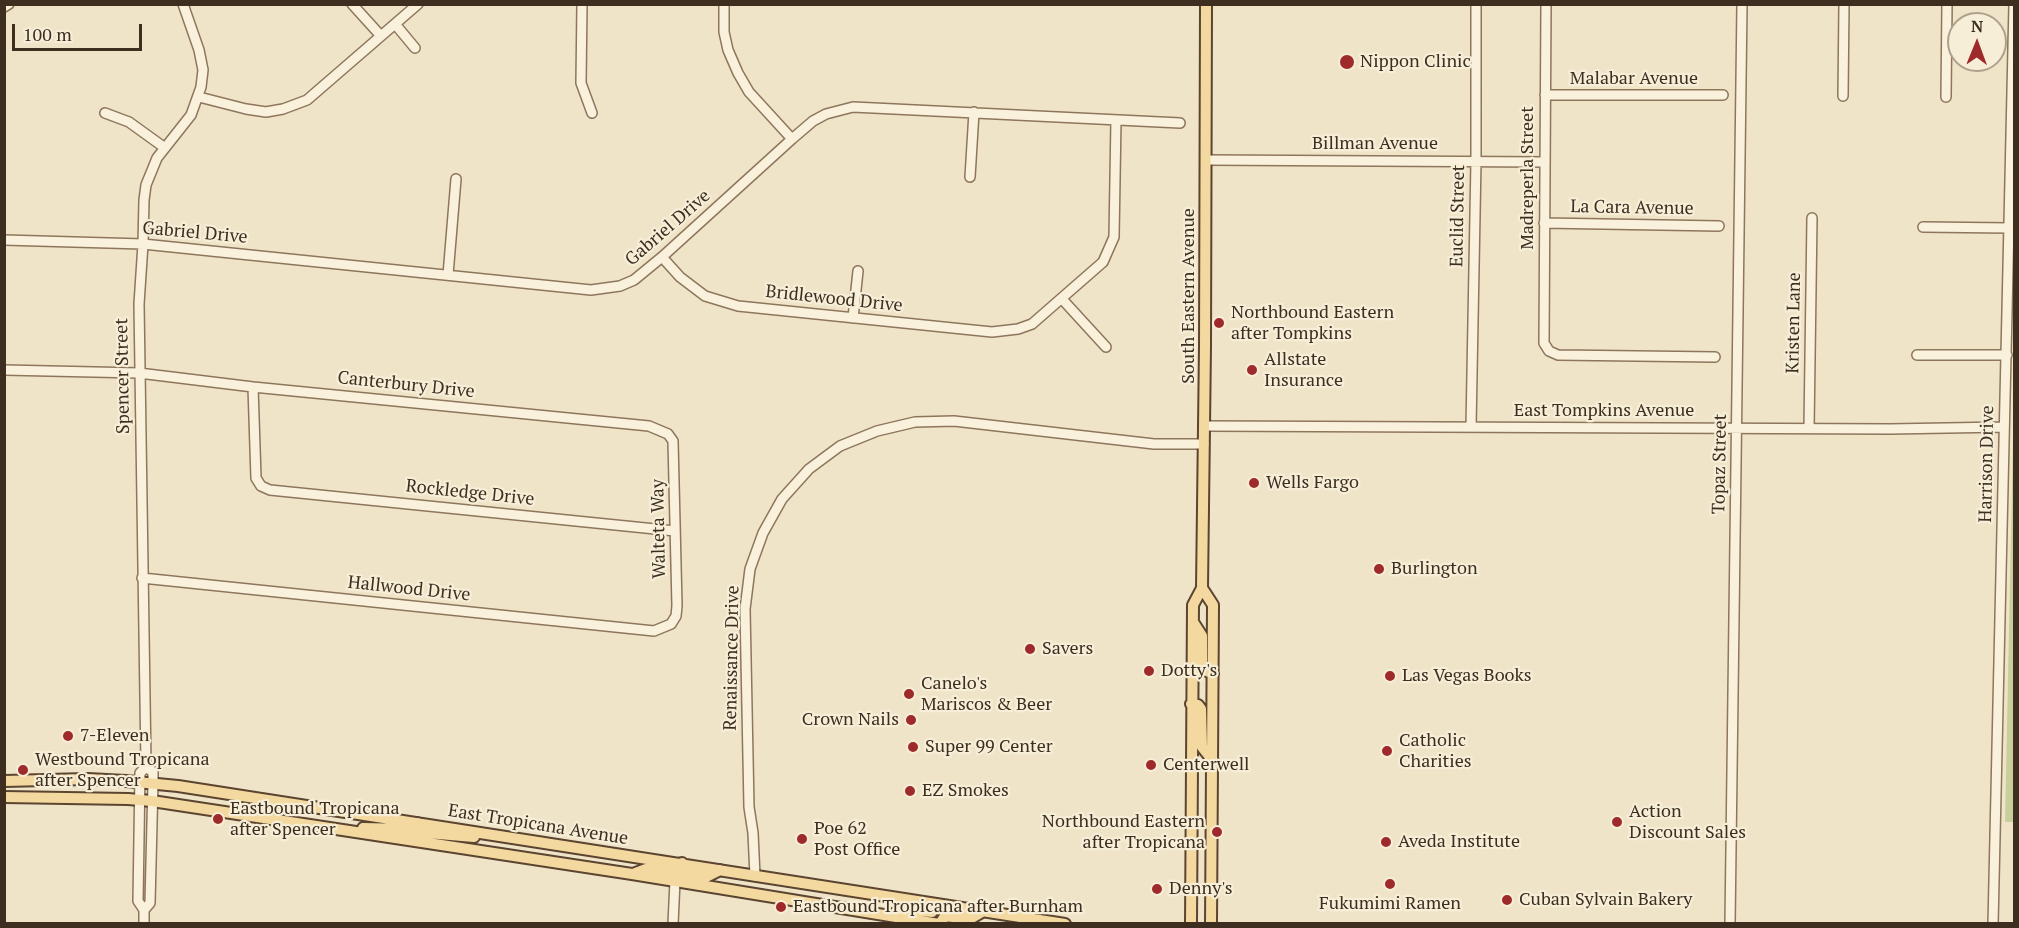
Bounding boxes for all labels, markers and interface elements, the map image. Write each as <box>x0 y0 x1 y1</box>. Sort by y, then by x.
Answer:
scale bar <box>15 12 146 50</box>
north arrow <box>1947 12 2007 72</box>
text: N <box>1971 15 1984 37</box>
text: 100 m <box>23 22 72 46</box>
place label: Nippon Clinic <box>1360 51 1471 73</box>
marker: Nippon Clinic <box>1338 53 1356 71</box>
street label: Malabar Avenue <box>1570 68 1698 90</box>
street label: Madreperla Street <box>1517 106 1539 250</box>
street label: Billman Avenue <box>1312 133 1438 155</box>
street label: Euclid Street <box>1446 165 1470 267</box>
street label: Gabriel Drive <box>621 185 715 271</box>
street label: La Cara Avenue <box>1570 196 1694 220</box>
street label: South Eastern Avenue <box>1178 208 1200 384</box>
street label: Gabriel Drive <box>142 218 248 248</box>
street label: Kristen Lane <box>1782 272 1806 374</box>
street label: Bridlewood Drive <box>764 281 904 317</box>
place label: Northbound Eastern after Tompkins <box>1231 302 1394 344</box>
marker: Northbound Eastern after Tompkins <box>1212 316 1226 330</box>
street label: Spencer Street <box>111 318 135 434</box>
place label: Allstate Insurance <box>1264 349 1343 392</box>
marker: Allstate Insurance <box>1245 363 1259 377</box>
street label: Canterbury Drive <box>336 367 476 403</box>
street label: East Tompkins Avenue <box>1514 400 1694 422</box>
street label: Harrison Drive <box>1975 405 1999 523</box>
street label: Topaz Street <box>1708 414 1732 514</box>
place label: Wells Fargo <box>1266 472 1359 494</box>
street label: Rockledge Drive <box>405 476 535 510</box>
marker: Wells Fargo <box>1247 476 1261 490</box>
street label: Walteta Way <box>647 479 671 579</box>
place label: Burlington <box>1391 558 1478 580</box>
marker: Burlington <box>1372 562 1386 576</box>
street label: Hallwood Drive <box>347 572 471 606</box>
street label: Renaissance Drive <box>720 585 744 731</box>
place label: Savers <box>1042 638 1093 660</box>
marker: Savers <box>1023 642 1037 656</box>
place label: Dotty's <box>1161 660 1217 682</box>
marker: Dotty's <box>1142 664 1156 678</box>
place label: Las Vegas Books <box>1402 665 1532 687</box>
marker: Las Vegas Books <box>1383 669 1397 683</box>
place label: Canelo's Mariscos & Beer <box>921 673 1052 716</box>
marker: Canelo's Mariscos & Beer <box>902 687 916 701</box>
place label: Crown Nails <box>802 709 899 731</box>
marker: Crown Nails <box>904 713 918 727</box>
place label: 7-Eleven <box>80 725 149 747</box>
marker: 7-Eleven <box>61 729 75 743</box>
place label: Catholic Charities <box>1399 730 1472 772</box>
place label: Super 99 Center <box>925 736 1053 758</box>
marker: Super 99 Center <box>906 740 920 754</box>
marker: Catholic Charities <box>1380 744 1394 758</box>
place label: Westbound Tropicana after Spencer <box>35 749 210 792</box>
place label: Centerwell <box>1163 754 1250 776</box>
marker: Centerwell <box>1144 758 1158 772</box>
marker: Westbound Tropicana after Spencer <box>16 763 30 777</box>
place label: EZ Smokes <box>922 780 1009 802</box>
marker: EZ Smokes <box>903 784 917 798</box>
place label: Eastbound Tropicana after Spencer <box>230 798 400 840</box>
street label: East Tropicana Avenue <box>446 800 630 850</box>
place label: Action Discount Sales <box>1629 801 1746 844</box>
place label: Northbound Eastern after Tropicana <box>1042 811 1205 854</box>
marker: Eastbound Tropicana after Spencer <box>211 812 225 826</box>
marker: Action Discount Sales <box>1610 815 1624 829</box>
place label: Poe 62 Post Office <box>814 818 900 860</box>
marker: Northbound Eastern after Tropicana <box>1210 825 1224 839</box>
place label: Aveda Institute <box>1398 831 1520 853</box>
marker: Poe 62 Post Office <box>795 832 809 846</box>
marker: Aveda Institute <box>1379 835 1393 849</box>
marker: Fukumimi Ramen <box>1383 877 1397 891</box>
place label: Denny's <box>1169 878 1233 900</box>
marker: Denny's <box>1150 882 1164 896</box>
place label: Cuban Sylvain Bakery <box>1519 889 1692 911</box>
place label: Fukumimi Ramen <box>1319 893 1461 915</box>
marker: Cuban Sylvain Bakery <box>1500 893 1514 907</box>
place label: Eastbound Tropicana after Burnham <box>793 896 1083 918</box>
marker: Eastbound Tropicana after Burnham <box>774 900 788 914</box>

